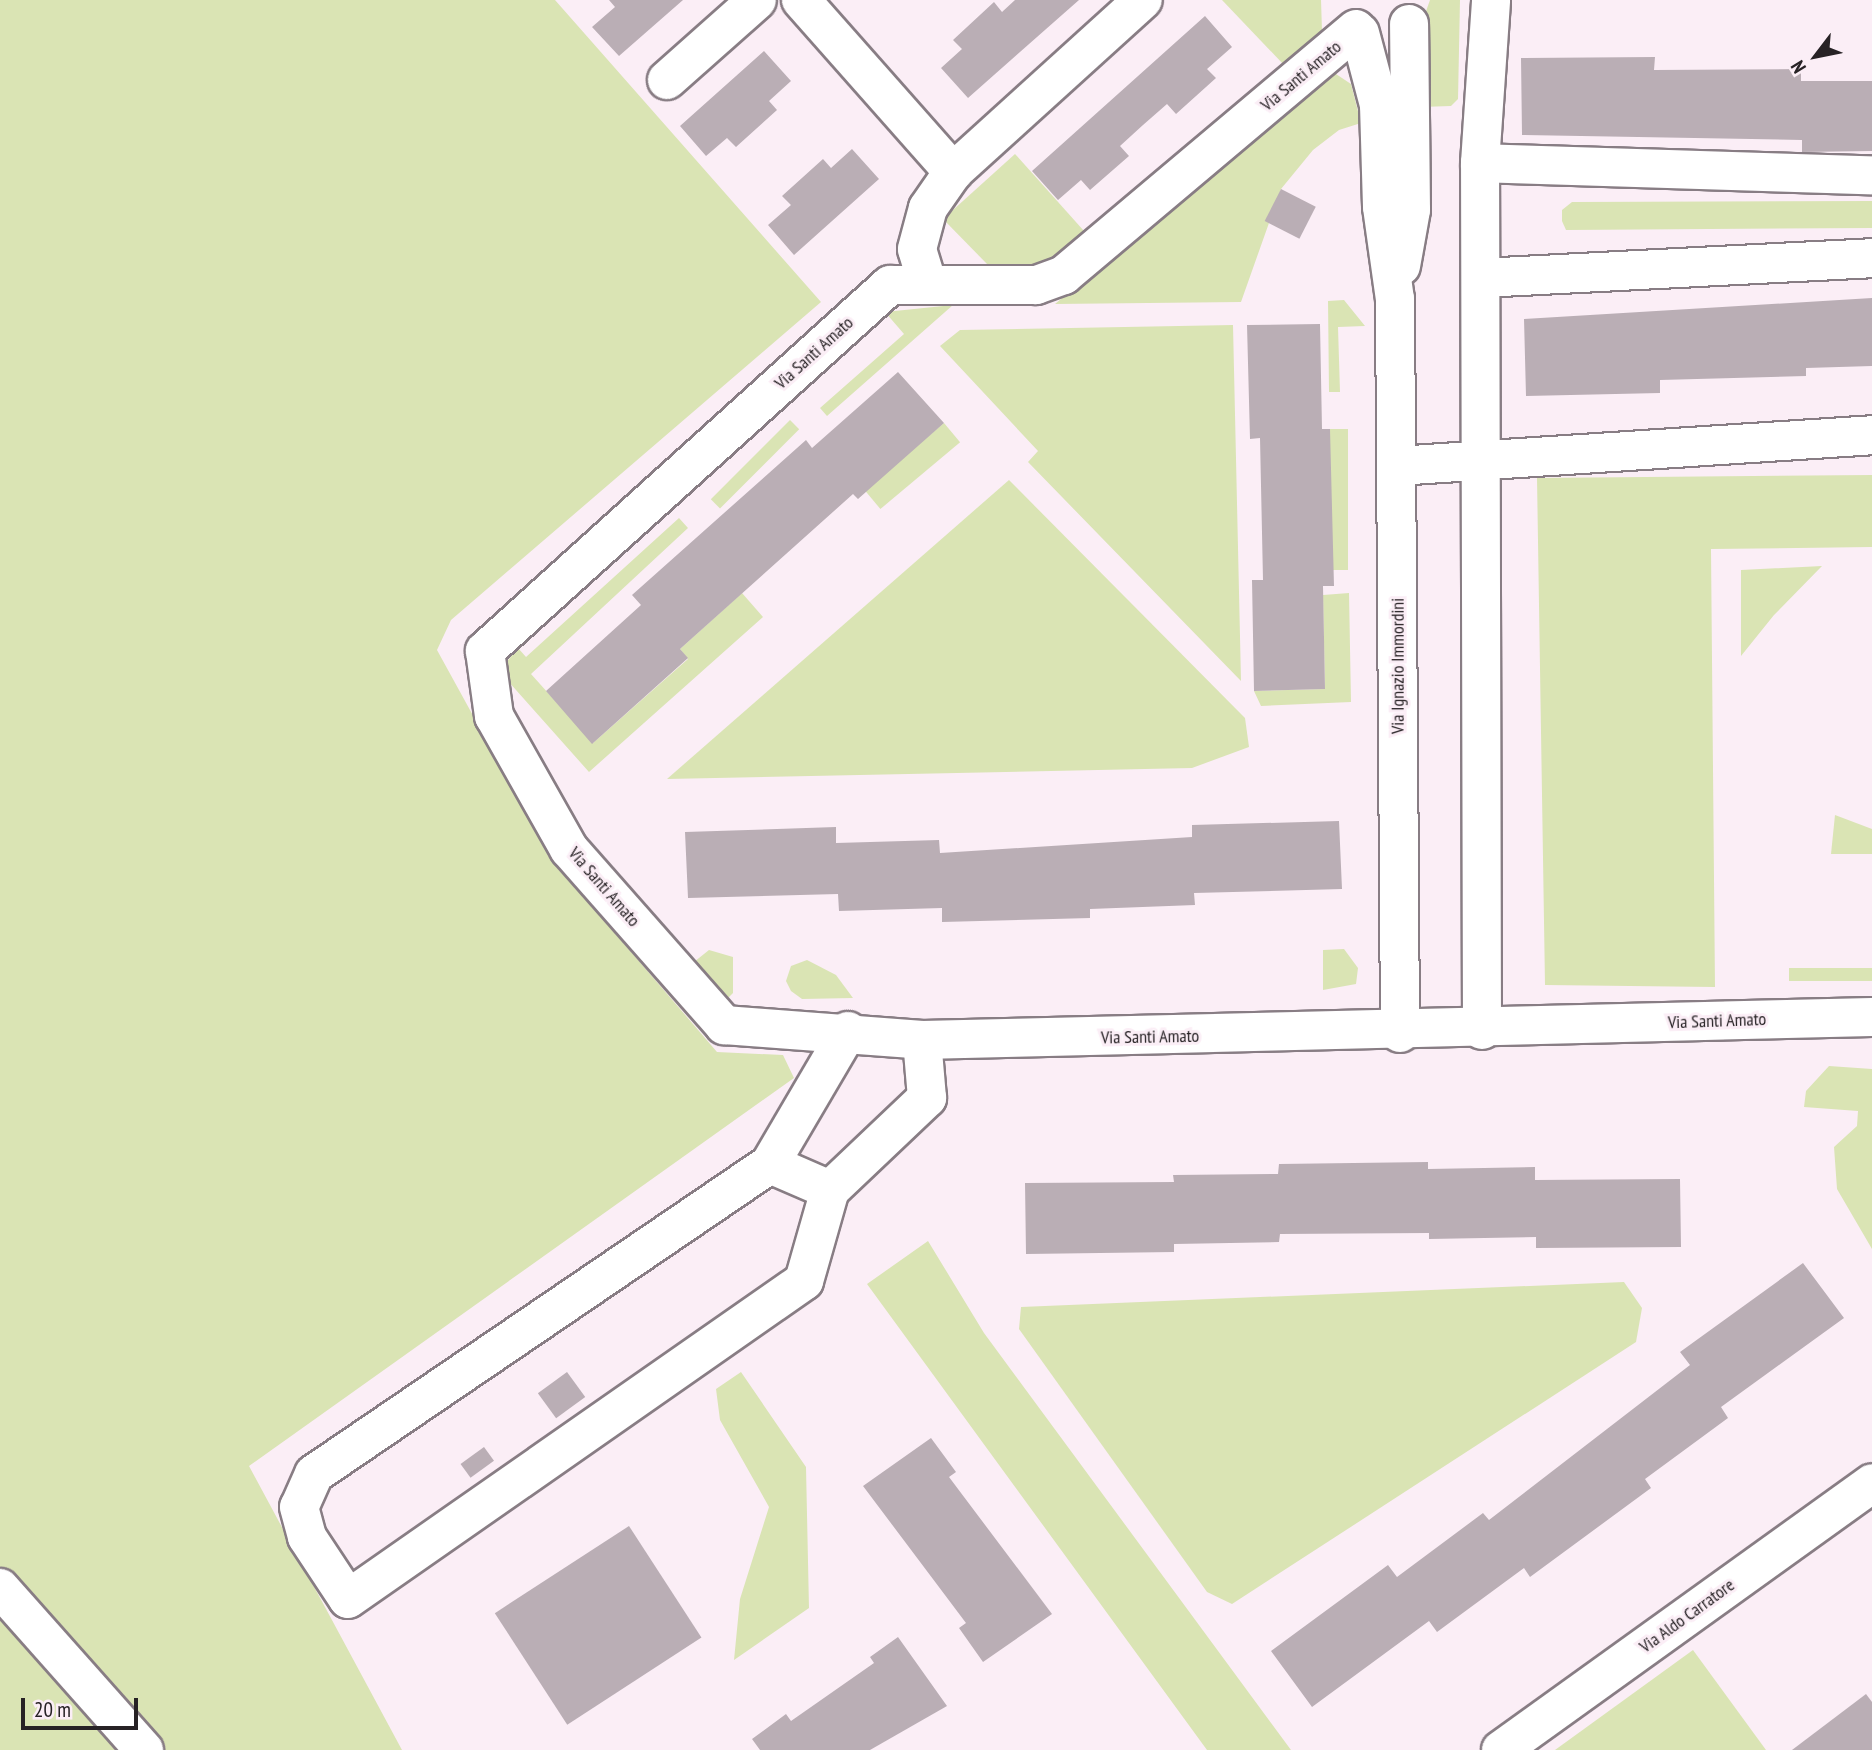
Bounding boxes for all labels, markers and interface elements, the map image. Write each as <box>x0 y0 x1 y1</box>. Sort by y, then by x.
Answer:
north arrow <box>1781 21 1851 91</box>
street label: Via Santi Amato <box>1256 36 1346 116</box>
text: N <box>1785 56 1811 78</box>
street label: Via Santi Amato <box>770 312 858 394</box>
street label: Via Ignazio Immordini <box>1387 598 1409 734</box>
street label: Via Santi Amato <box>563 843 645 931</box>
street label: Via Santi Amato <box>1667 1008 1767 1034</box>
street label: Via Santi Amato <box>1100 1025 1200 1049</box>
street label: Via Aldo Carratore <box>1635 1574 1739 1658</box>
scale bar <box>24 1684 142 1728</box>
text: 20 m <box>34 1696 71 1723</box>

